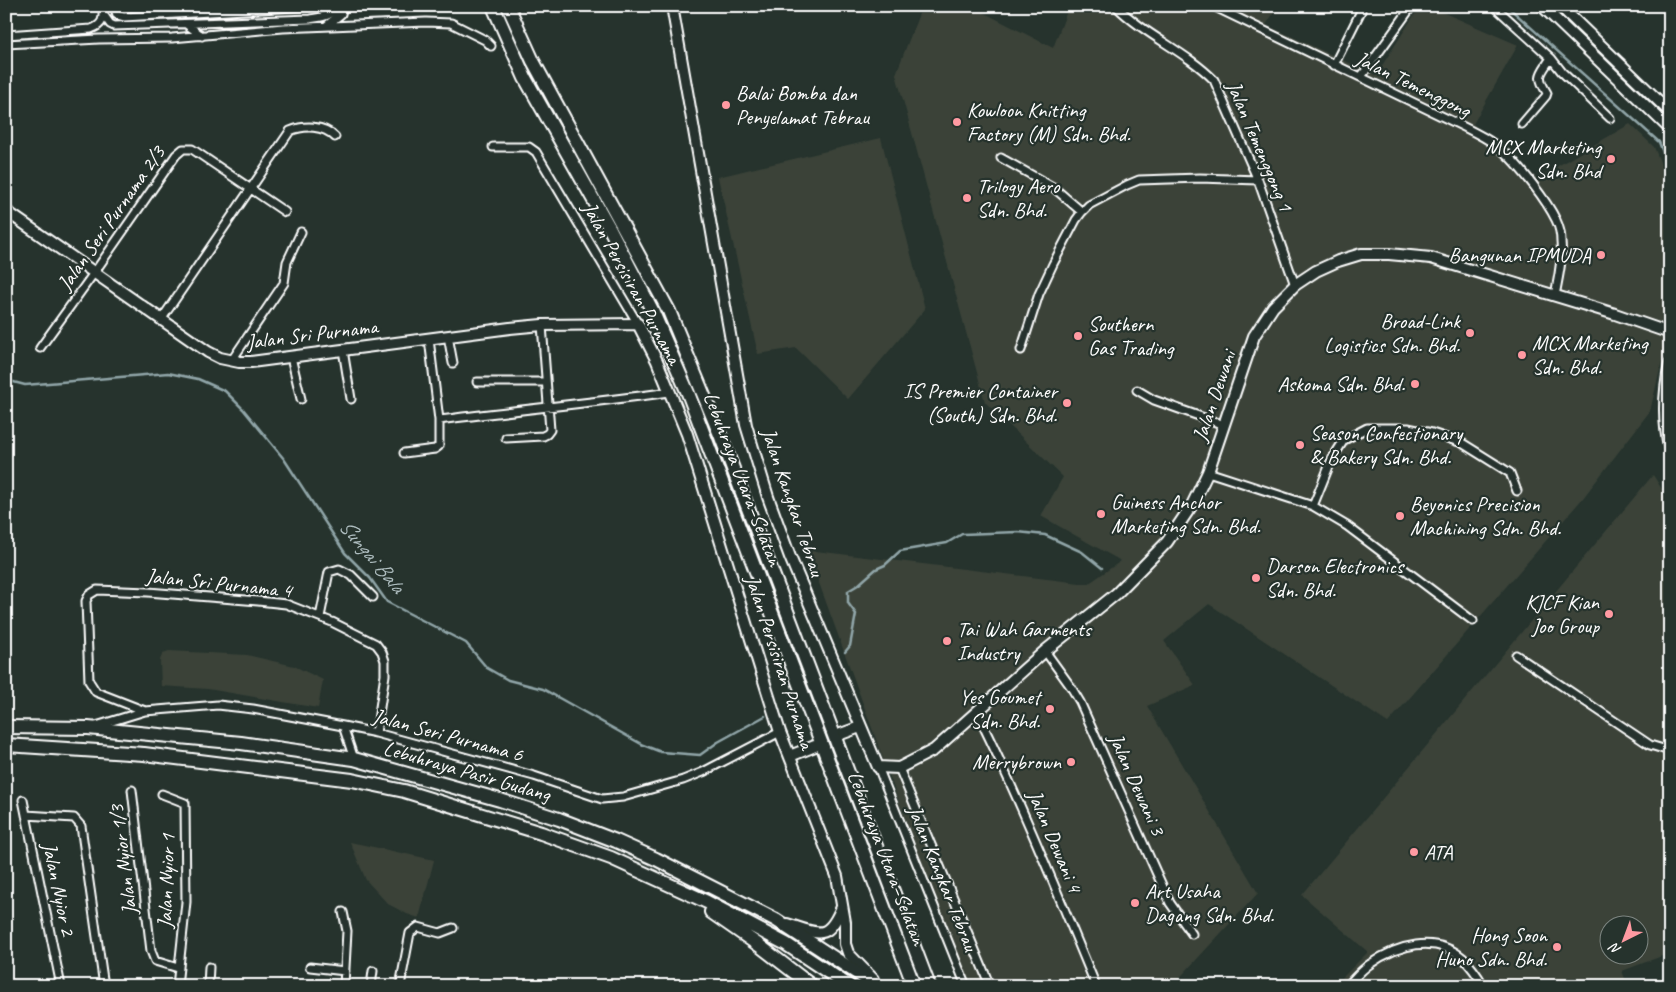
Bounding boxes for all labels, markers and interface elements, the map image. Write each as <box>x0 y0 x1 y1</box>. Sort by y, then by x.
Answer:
street label: Jalan Temenggong <box>1350 45 1476 124</box>
street label: Jalan Temenggong 1 <box>1220 76 1300 217</box>
place label: Balai Bomba dan Penyelamat Tebrau <box>736 80 870 130</box>
place label: Kowloon Knitting Factory (M) Sdn. Bhd. <box>967 97 1131 147</box>
marker: Balai Bomba dan Penyelamat Tebrau <box>720 99 732 111</box>
marker: Kowloon Knitting Factory (M) Sdn. Bhd. <box>951 116 963 128</box>
place label: MCX Marketing Sdn. Bhd <box>1486 134 1605 184</box>
street label: Jalan Seri Purnama 2/3 <box>51 139 171 296</box>
marker: MCX Marketing Sdn. Bhd <box>1605 153 1617 165</box>
place label: Trilogy Aero Sdn. Bhd. <box>977 173 1061 223</box>
marker: Trilogy Aero Sdn. Bhd. <box>961 192 973 204</box>
street label: Jalan Persisiran Purnama <box>576 197 688 371</box>
place label: Bangunan IPMUDA <box>1449 242 1591 268</box>
marker: Bangunan IPMUDA <box>1595 249 1607 261</box>
place label: Broad-Link Logistics Sdn. Bhd. <box>1324 308 1461 358</box>
place label: Southern Gas Trading <box>1088 311 1175 361</box>
street label: Jalan Sri Purnama <box>244 313 381 355</box>
marker: Broad-Link Logistics Sdn. Bhd. <box>1464 327 1476 339</box>
marker: Southern Gas Trading <box>1072 330 1084 342</box>
place label: MCX Marketing Sdn. Bhd. <box>1532 330 1649 380</box>
street label: Jalan Dewani <box>1186 344 1243 446</box>
marker: MCX Marketing Sdn. Bhd. <box>1516 349 1528 361</box>
place label: Askoma Sdn. Bhd. <box>1277 371 1406 397</box>
place label: IS Premier Container (South) Sdn. Bhd. <box>903 378 1059 428</box>
marker: Askoma Sdn. Bhd. <box>1409 378 1421 390</box>
street label: Lebuhraya Utara–Selatan <box>698 388 789 571</box>
marker: IS Premier Container (South) Sdn. Bhd. <box>1061 397 1073 409</box>
place label: Season Confectionary & Bakery Sdn. Bhd. <box>1310 420 1464 470</box>
street label: Jalan Kangkar Tebrau <box>755 424 831 581</box>
marker: Season Confectionary & Bakery Sdn. Bhd. <box>1294 439 1306 451</box>
place label: Guiness Anchor Marketing Sdn. Bhd. <box>1111 489 1261 539</box>
place label: Beyonics Precision Machining Sdn. Bhd. <box>1410 491 1562 541</box>
marker: Guiness Anchor Marketing Sdn. Bhd. <box>1095 508 1107 520</box>
marker: Beyonics Precision Machining Sdn. Bhd. <box>1394 510 1406 522</box>
water label: Sungai Bala <box>333 513 412 600</box>
place label: Darson Electronics Sdn. Bhd. <box>1266 553 1405 603</box>
street label: Jalan Sri Purnama 4 <box>144 562 296 604</box>
street label: Jalan Persisiran Purnama <box>739 571 821 755</box>
marker: Darson Electronics Sdn. Bhd. <box>1250 572 1262 584</box>
place label: KJCF Kian Joo Group <box>1525 589 1600 639</box>
marker: KJCF Kian Joo Group <box>1603 608 1615 620</box>
place label: Tai Wah Garments Industry <box>957 616 1093 666</box>
marker: Tai Wah Garments Industry <box>941 635 953 647</box>
place label: Yes Goumet Sdn. Bhd. <box>959 684 1043 734</box>
street label: Jalan Seri Purnama 6 <box>369 702 526 768</box>
marker: Yes Goumet Sdn. Bhd. <box>1044 703 1056 715</box>
street label: Jalan Dewani 3 <box>1103 728 1172 840</box>
street label: Lebuhraya Pasir Gudang <box>381 735 555 808</box>
place label: Merrybrown <box>972 749 1062 775</box>
marker: Merrybrown <box>1065 756 1077 768</box>
street label: Lebuhraya Utara–Selatan <box>842 767 933 950</box>
street label: Jalan Dewani 4 <box>1021 785 1089 898</box>
street label: Jalan Kangkar Tebrau <box>902 800 985 956</box>
street label: Jalan Nyior 1/3 <box>103 802 143 918</box>
street label: Jalan Nyior 1 <box>151 832 181 930</box>
street label: Jalan Nyior 2 <box>36 839 82 939</box>
place label: ATA <box>1424 839 1453 865</box>
marker: ATA <box>1408 846 1420 858</box>
place label: Art Usaha Dagang Sdn. Bhd. <box>1145 878 1275 928</box>
marker: Art Usaha Dagang Sdn. Bhd. <box>1129 897 1141 909</box>
north arrow <box>1598 914 1648 964</box>
place label: Hong Soon Huno Sdn. Bhd. <box>1435 922 1549 972</box>
text: N <box>1605 939 1625 959</box>
marker: Hong Soon Huno Sdn. Bhd. <box>1551 941 1563 953</box>

